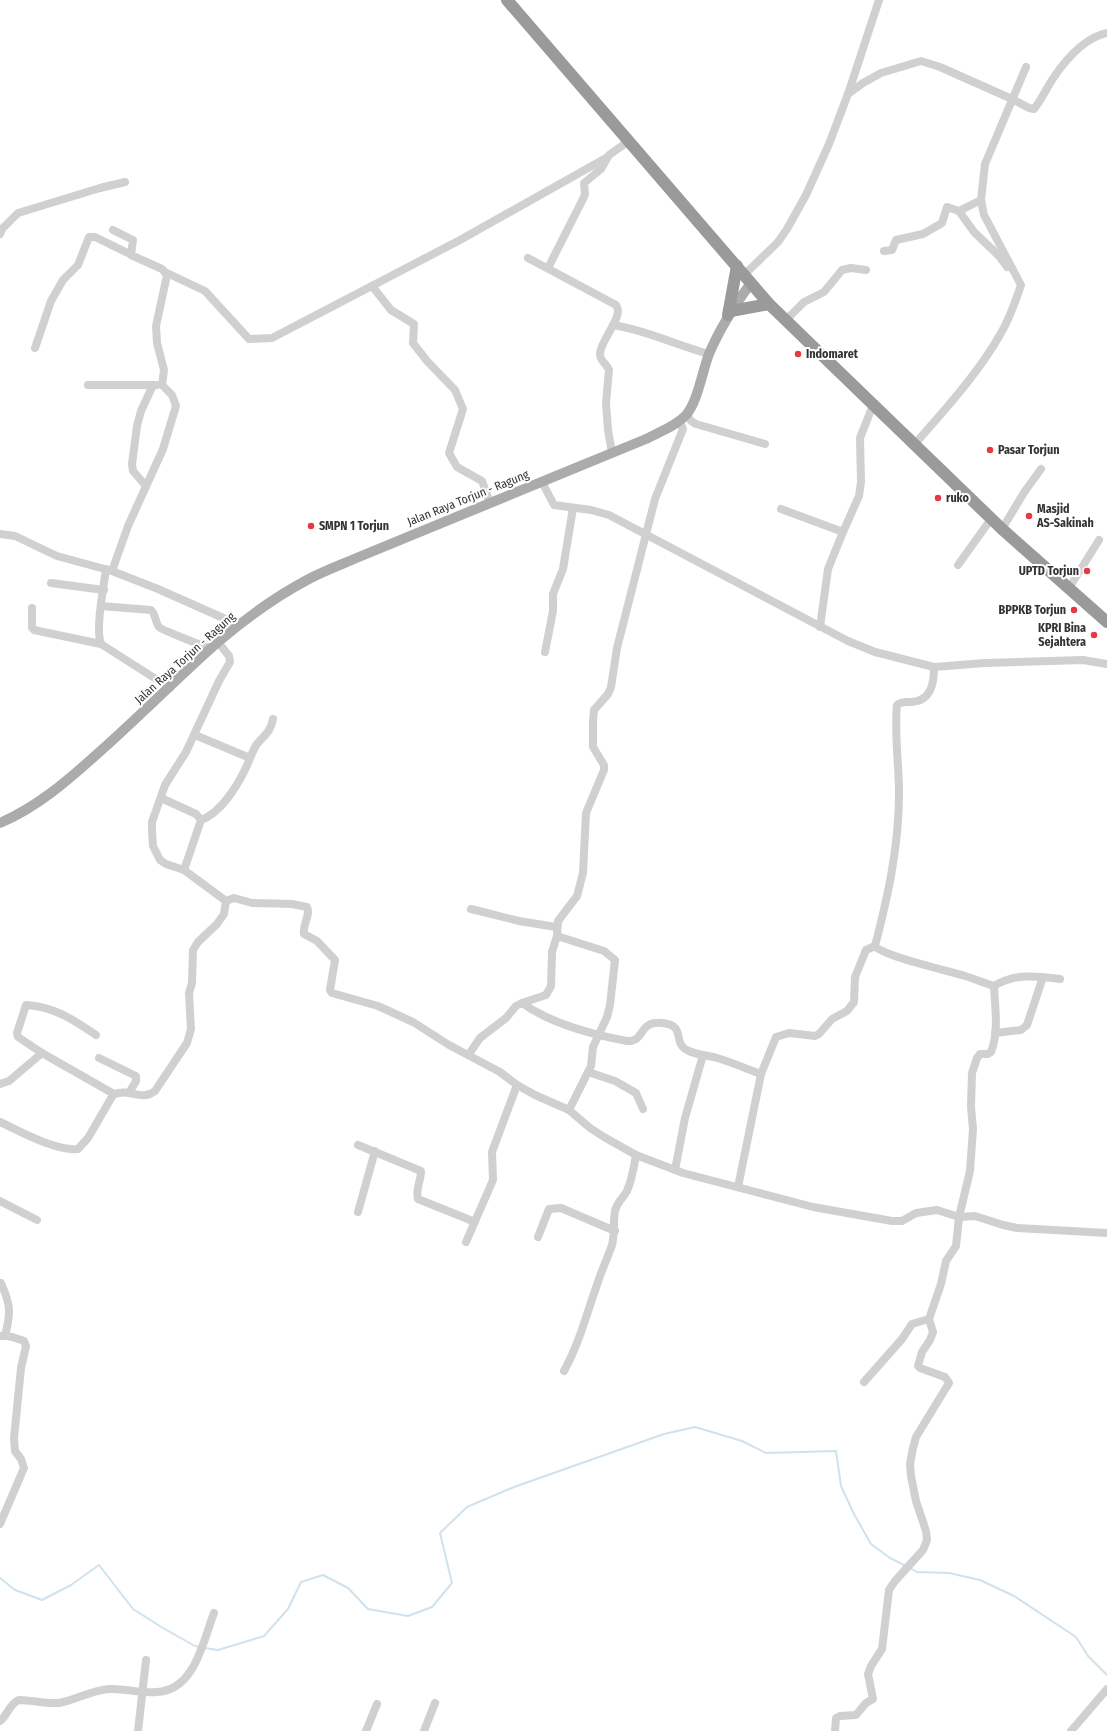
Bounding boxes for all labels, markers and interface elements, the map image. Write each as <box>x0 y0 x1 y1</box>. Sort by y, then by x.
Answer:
place label: Indomaret <box>806 347 859 361</box>
marker: Indomaret <box>793 349 803 359</box>
place label: Pasar Torjun <box>998 443 1059 457</box>
marker: Pasar Torjun <box>985 445 995 455</box>
street label: Jalan Raya Torjun - Ragung <box>405 467 531 529</box>
place label: ruko <box>946 491 970 505</box>
marker: ruko <box>933 493 943 503</box>
place label: Masjid AS-Sakinah <box>1036 502 1094 530</box>
marker: Masjid AS-Sakinah <box>1024 511 1034 521</box>
place label: SMPN 1 Torjun <box>319 519 389 533</box>
marker: SMPN 1 Torjun <box>306 521 316 531</box>
place label: UPTD Torjun <box>1019 564 1079 578</box>
marker: UPTD Torjun <box>1082 566 1092 576</box>
place label: BPPKB Torjun <box>999 603 1066 617</box>
marker: BPPKB Torjun <box>1069 605 1079 615</box>
street label: Jalan Raya Torjun - Ragung <box>132 609 238 707</box>
place label: KPRI Bina Sejahtera <box>1038 621 1086 649</box>
marker: KPRI Bina Sejahtera <box>1089 630 1099 640</box>

